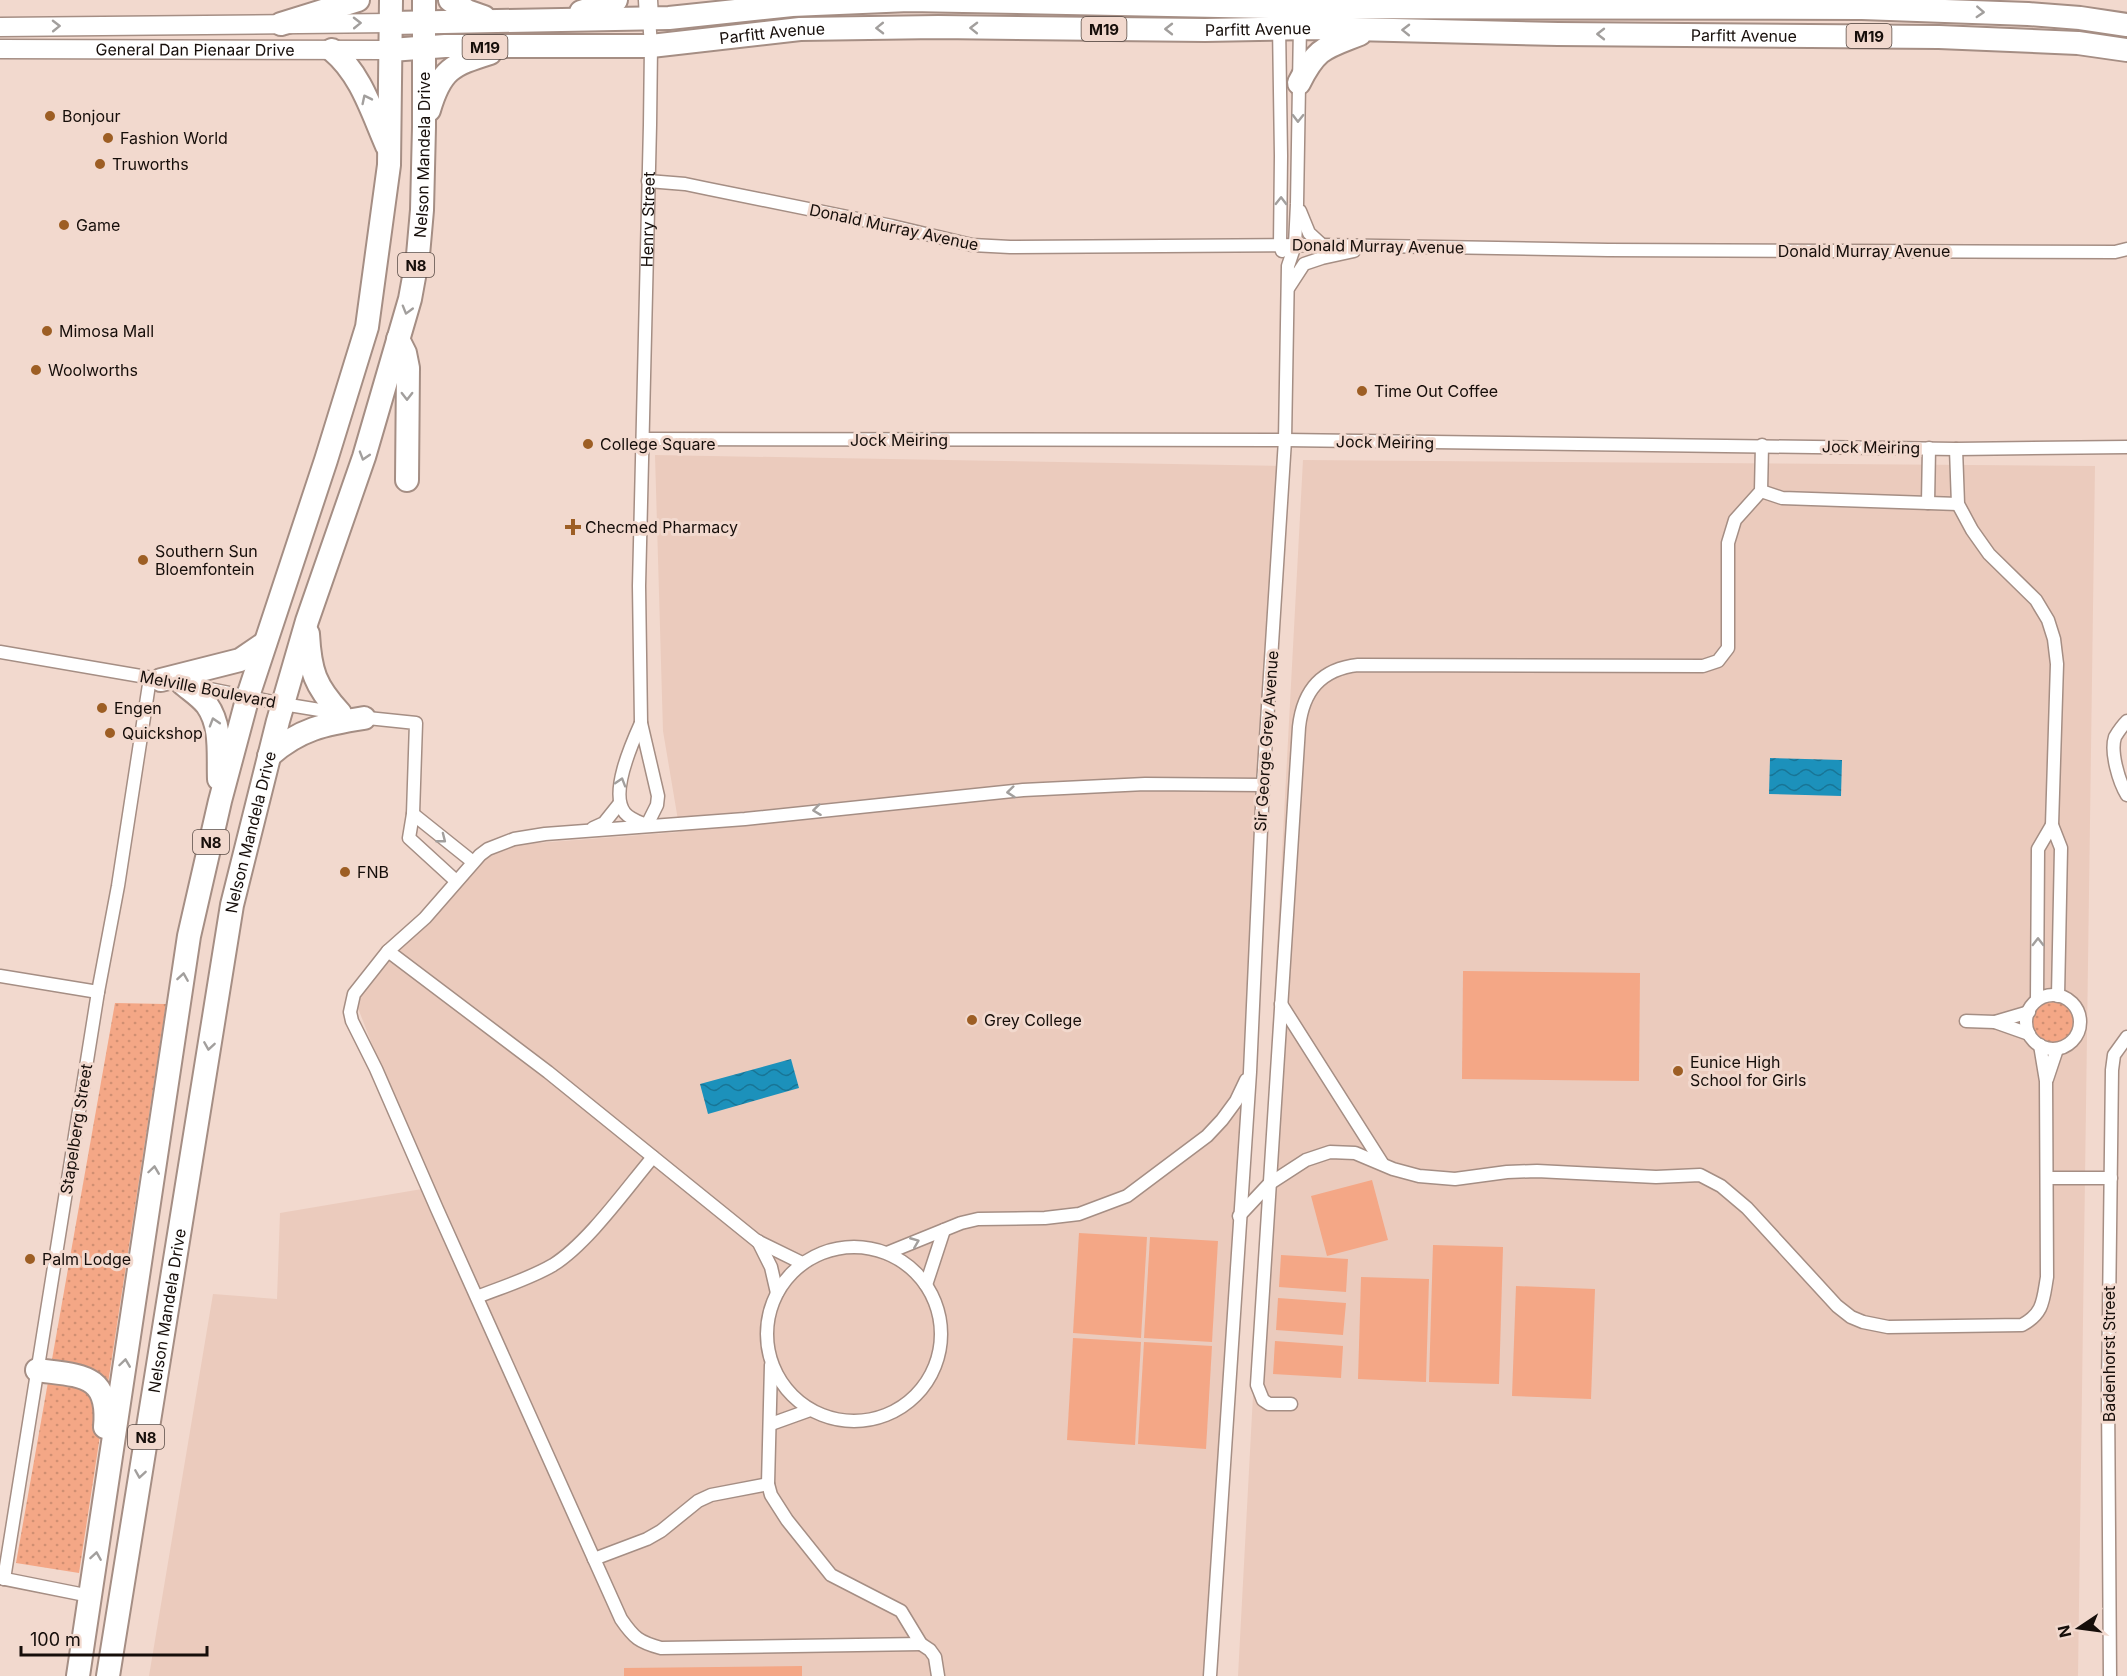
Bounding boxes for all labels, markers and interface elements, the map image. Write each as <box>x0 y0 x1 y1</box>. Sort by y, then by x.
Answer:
one-way arrow <box>1975 5 1984 18</box>
one-way arrow <box>353 17 362 29</box>
road number: M19 <box>1082 17 1126 41</box>
street label: Parfitt Avenue <box>1205 18 1311 40</box>
street label: Parfitt Avenue <box>718 19 825 48</box>
one-way arrow <box>52 20 61 32</box>
one-way arrow <box>875 22 884 34</box>
one-way arrow <box>969 22 978 34</box>
one-way arrow <box>1164 23 1173 36</box>
one-way arrow <box>1402 24 1411 36</box>
road number: M19 <box>1846 24 1892 48</box>
street label: Parfitt Avenue <box>1691 25 1797 46</box>
one-way arrow <box>1597 28 1606 40</box>
road number: M19 <box>462 35 508 59</box>
street label: General Dan Pienaar Drive <box>95 39 295 60</box>
street label: Nelson Mandela Drive <box>410 72 434 239</box>
one-way arrow <box>362 95 374 106</box>
place label: Bonjour <box>62 106 120 126</box>
marker: Bonjour <box>43 109 57 123</box>
one-way arrow <box>1292 113 1304 122</box>
place label: Fashion World <box>120 128 228 148</box>
marker: Fashion World <box>101 131 115 145</box>
place label: Truworths <box>112 154 189 174</box>
marker: Truworths <box>93 157 107 171</box>
street label: Henry Street <box>637 171 659 268</box>
one-way arrow <box>1275 196 1287 205</box>
street label: Donald Murray Avenue <box>808 199 980 255</box>
place label: Game <box>76 215 120 235</box>
marker: Game <box>57 218 71 232</box>
street label: Donald Murray Avenue <box>1292 234 1464 258</box>
street label: Donald Murray Avenue <box>1778 241 1950 261</box>
road number: N8 <box>398 253 434 277</box>
one-way arrow <box>402 304 414 315</box>
place label: Mimosa Mall <box>59 321 154 341</box>
marker: Mimosa Mall <box>40 324 54 338</box>
place label: Woolworths <box>48 360 138 380</box>
marker: Woolworths <box>29 363 43 377</box>
place label: Time Out Coffee <box>1374 381 1498 401</box>
marker: Time Out Coffee <box>1355 384 1369 398</box>
one-way arrow <box>401 391 414 400</box>
street label: Jock Meiring <box>850 430 948 450</box>
street label: Jock Meiring <box>1336 431 1434 453</box>
place label: College Square <box>600 434 716 454</box>
street label: Jock Meiring <box>1822 436 1920 458</box>
marker: College Square <box>581 437 595 451</box>
one-way arrow <box>359 450 371 461</box>
place label: Checmed Pharmacy <box>585 517 738 537</box>
marker: Checmed Pharmacy <box>566 520 580 534</box>
place label: Southern Sun Bloemfontein <box>155 541 258 579</box>
marker: Southern Sun Bloemfontein <box>136 553 150 567</box>
street label: Sir George Grey Avenue <box>1250 650 1282 832</box>
street label: Melville Boulevard <box>138 666 278 712</box>
place label: Engen <box>114 698 162 718</box>
marker: Engen <box>95 701 109 715</box>
one-way arrow <box>209 717 221 728</box>
place label: Quickshop <box>122 723 203 743</box>
marker: Quickshop <box>103 726 117 740</box>
street label: Nelson Mandela Drive <box>221 749 280 915</box>
one-way arrow <box>614 777 626 788</box>
one-way arrow <box>1006 785 1015 798</box>
one-way arrow <box>812 804 821 816</box>
road number: N8 <box>193 830 229 854</box>
one-way arrow <box>436 831 447 842</box>
place label: FNB <box>357 862 389 882</box>
marker: FNB <box>338 865 352 879</box>
one-way arrow <box>2032 937 2044 946</box>
one-way arrow <box>176 973 188 982</box>
place label: Grey College <box>984 1010 1082 1030</box>
marker: Grey College <box>965 1013 979 1027</box>
one-way arrow <box>204 1041 216 1050</box>
place label: Eunice High School for Girls <box>1690 1052 1806 1090</box>
street label: Stapelberg Street <box>56 1062 96 1196</box>
marker: Eunice High School for Girls <box>1671 1064 1685 1078</box>
one-way arrow <box>147 1166 159 1175</box>
street label: Nelson Mandela Drive <box>144 1227 190 1394</box>
one-way arrow <box>909 1237 920 1249</box>
place label: Palm Lodge <box>42 1249 131 1269</box>
marker: Palm Lodge <box>23 1252 37 1266</box>
street label: Badenhorst Street <box>2099 1286 2119 1422</box>
one-way arrow <box>119 1358 131 1368</box>
road number: N8 <box>128 1425 164 1449</box>
one-way arrow <box>134 1469 147 1479</box>
one-way arrow <box>90 1551 102 1561</box>
north arrow <box>2049 1598 2109 1658</box>
scale bar <box>21 1619 207 1657</box>
text: N <box>2053 1623 2076 1640</box>
text: 100 m <box>30 1629 81 1650</box>

